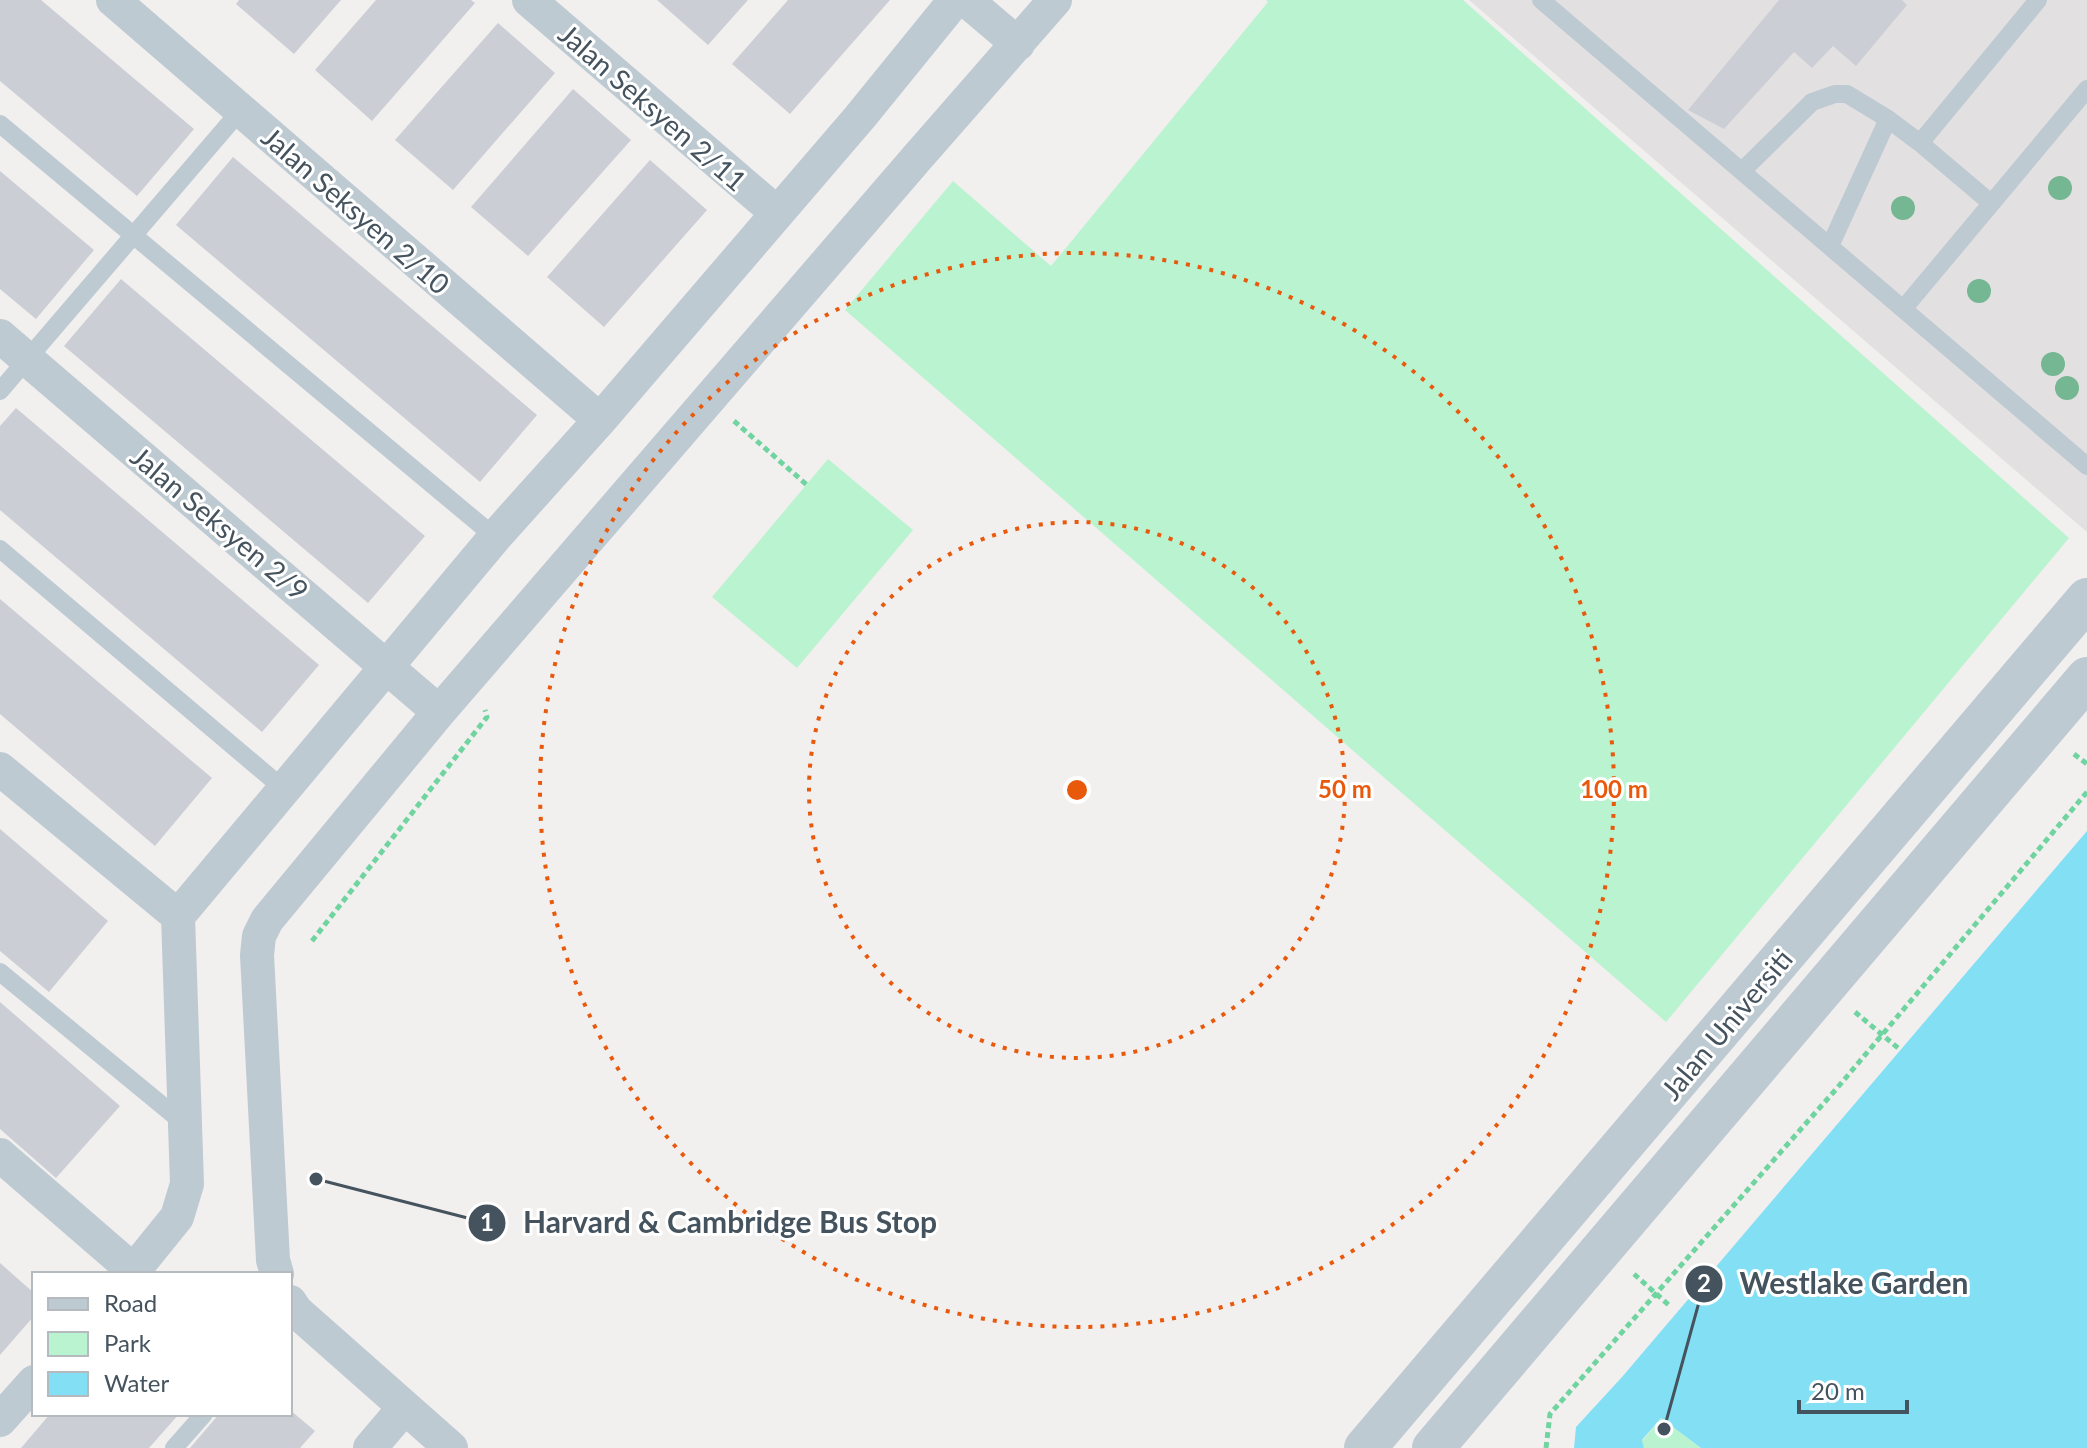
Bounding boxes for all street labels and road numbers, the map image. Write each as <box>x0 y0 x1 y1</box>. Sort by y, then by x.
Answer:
street label: Jalan Seksyen 2/11 <box>552 16 754 198</box>
street label: Jalan Seksyen 2/10 <box>255 119 457 301</box>
street label: Jalan Seksyen 2/9 <box>124 439 316 607</box>
street label: Jalan Universiti <box>1653 942 1799 1106</box>

